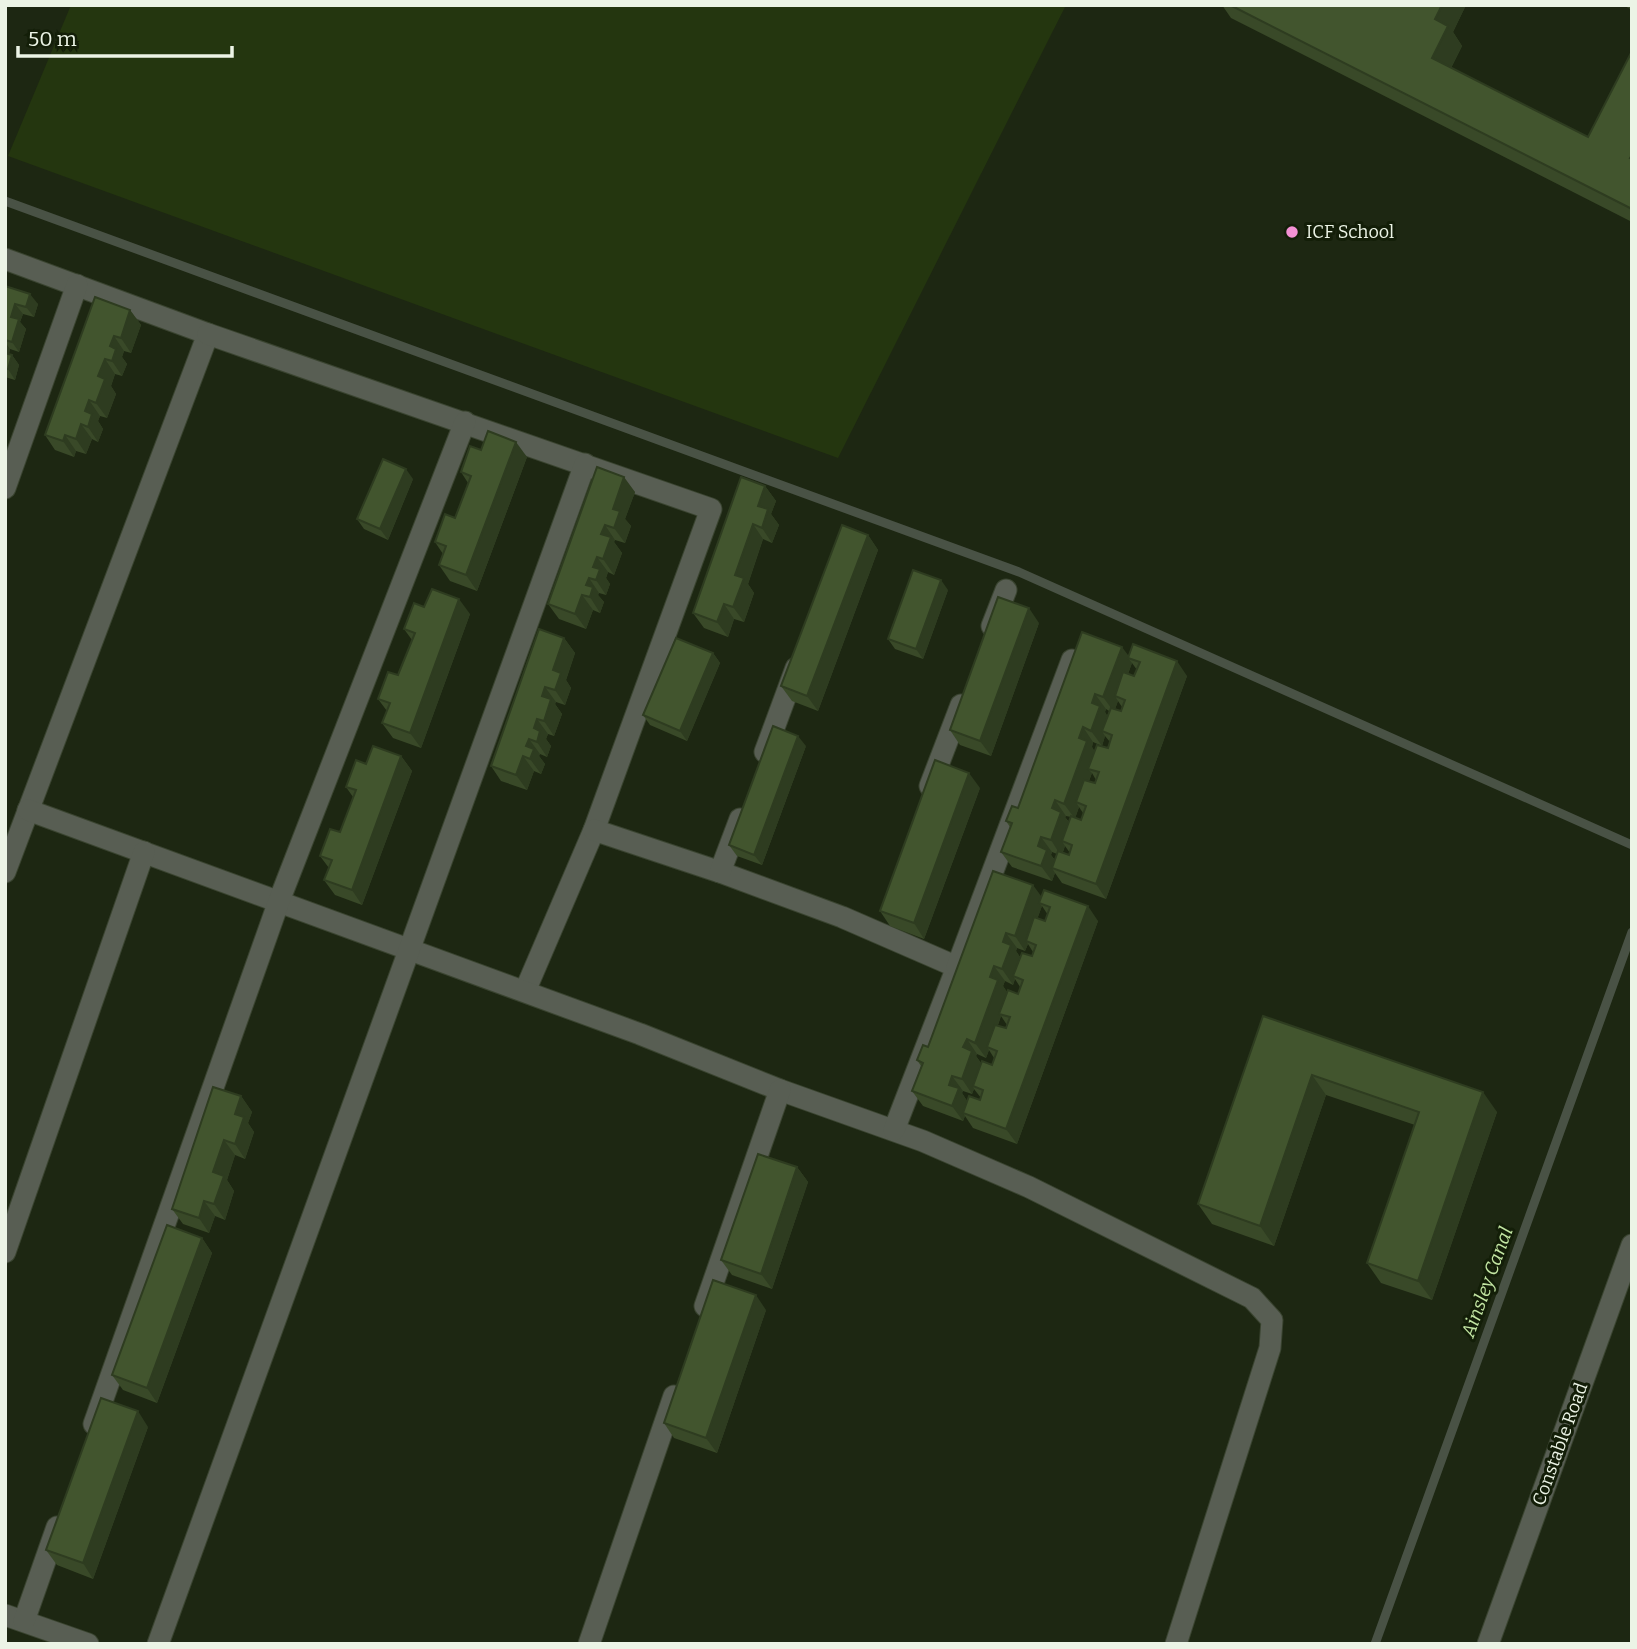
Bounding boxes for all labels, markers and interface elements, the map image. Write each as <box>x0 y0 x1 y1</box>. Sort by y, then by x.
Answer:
scale bar <box>18 14 231 58</box>
text: 50 m <box>28 26 77 52</box>
place label: ICF School <box>1306 221 1394 243</box>
marker: ICF School <box>1284 224 1300 240</box>
water label: Ainsley Canal <box>1456 1224 1518 1341</box>
street label: Constable Road <box>1528 1379 1593 1508</box>

